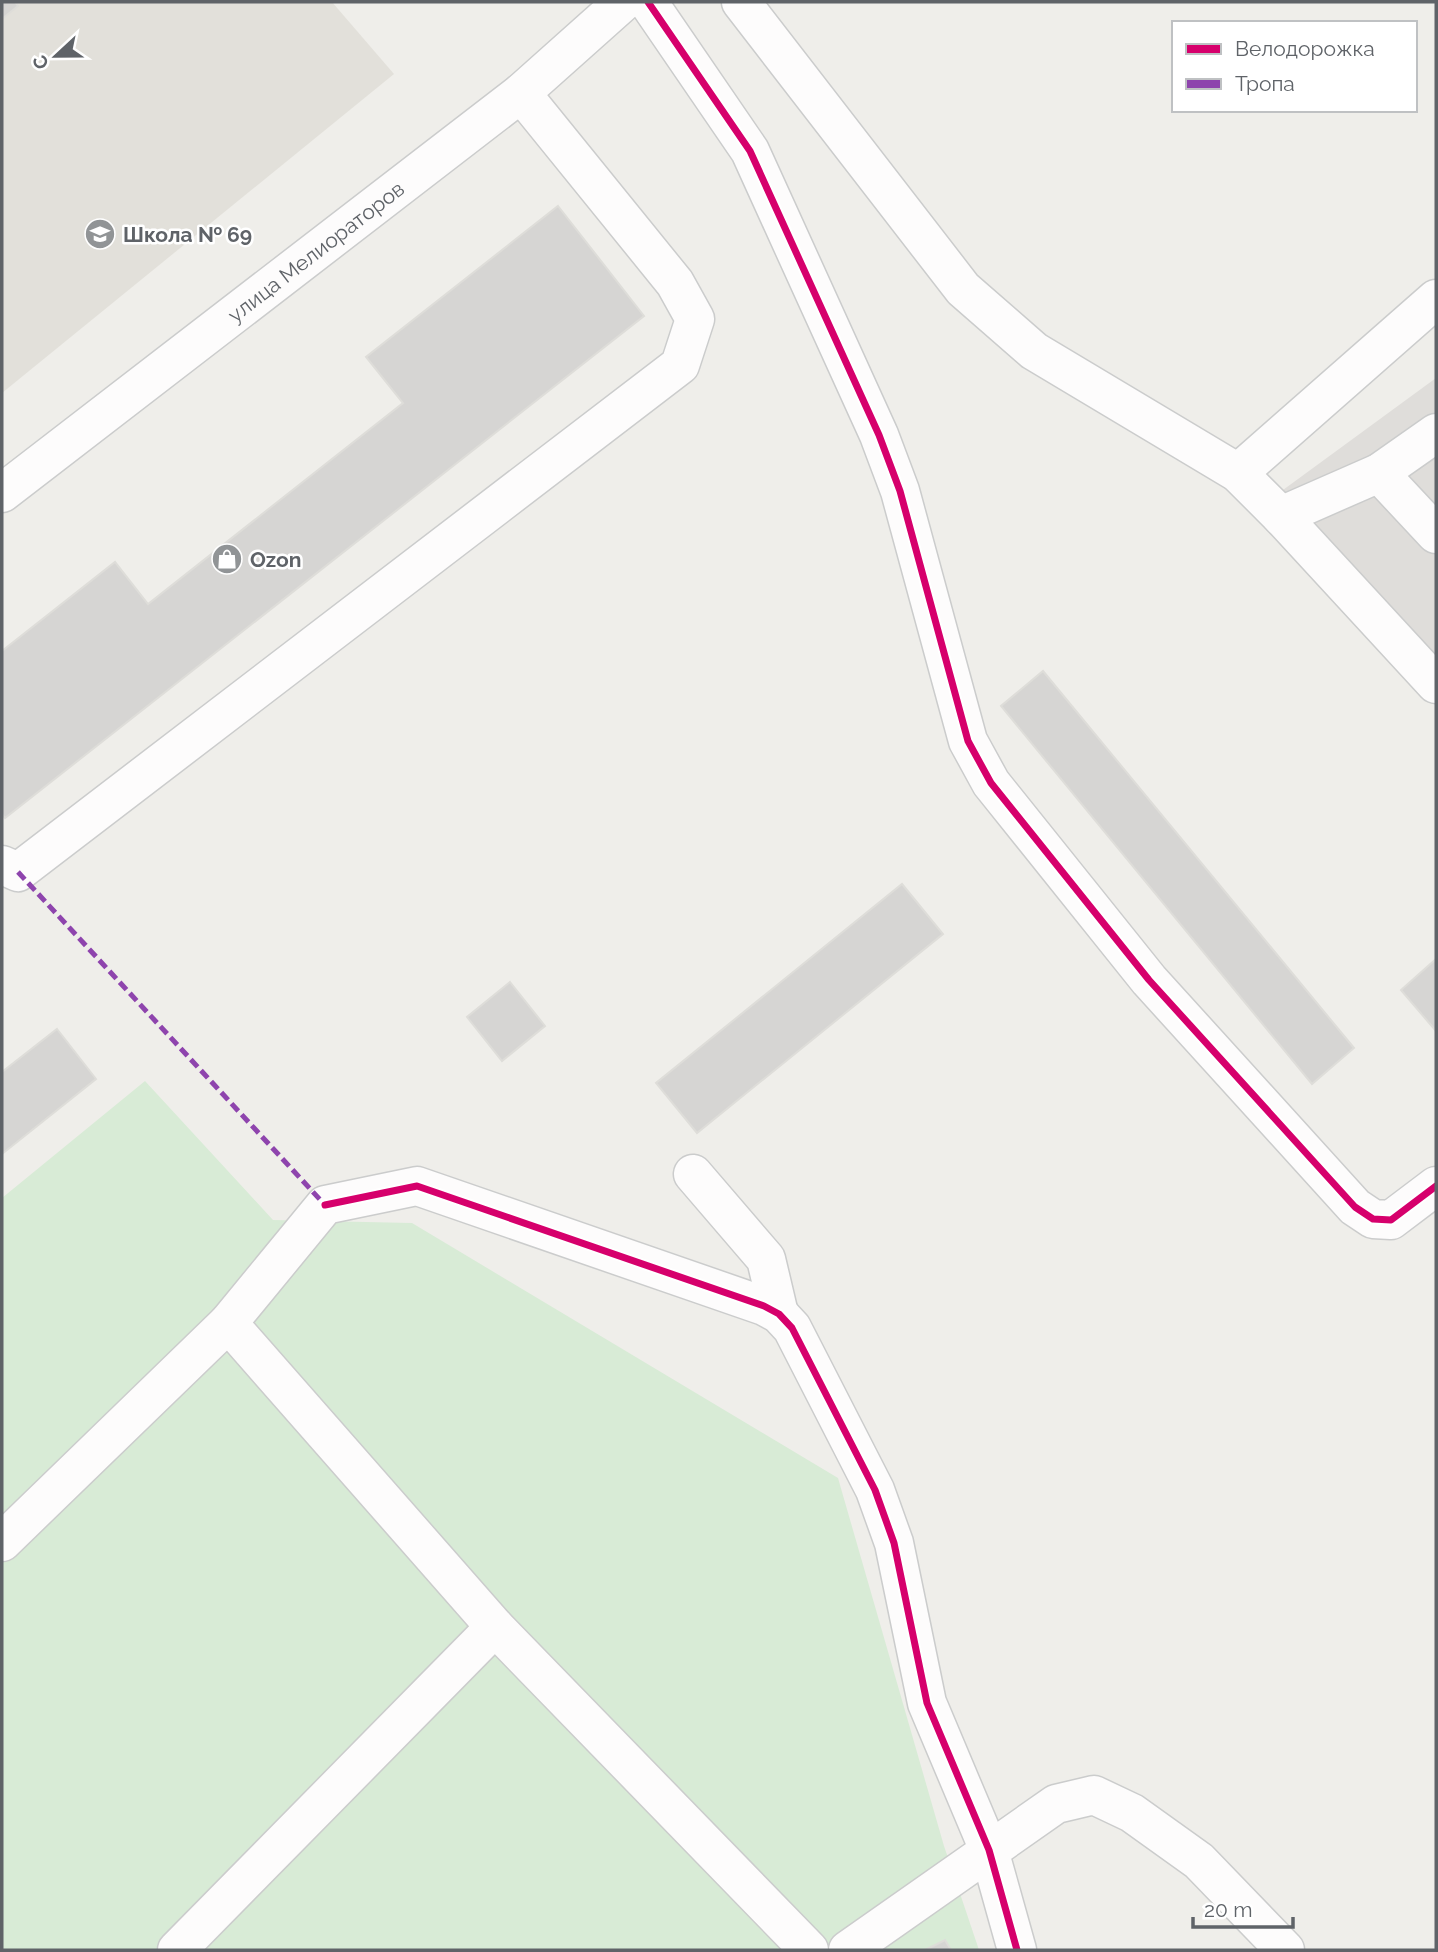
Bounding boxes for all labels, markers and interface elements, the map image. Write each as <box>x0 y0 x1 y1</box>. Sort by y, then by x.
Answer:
north arrow <box>21 21 91 91</box>
legend <box>1172 21 1417 112</box>
text: Велодорожка <box>1235 36 1375 61</box>
text: С <box>28 52 53 73</box>
text: Тропа <box>1235 71 1295 96</box>
street label: улица Мелиораторов <box>223 175 409 327</box>
school or university icon: Школа № 69 <box>83 217 117 251</box>
place label: Школа № 69 <box>123 222 252 247</box>
shop icon: Ozon <box>210 542 244 576</box>
place label: Ozon <box>250 547 301 572</box>
scale bar <box>1193 1885 1293 1929</box>
text: 20 m <box>1204 1897 1252 1922</box>

